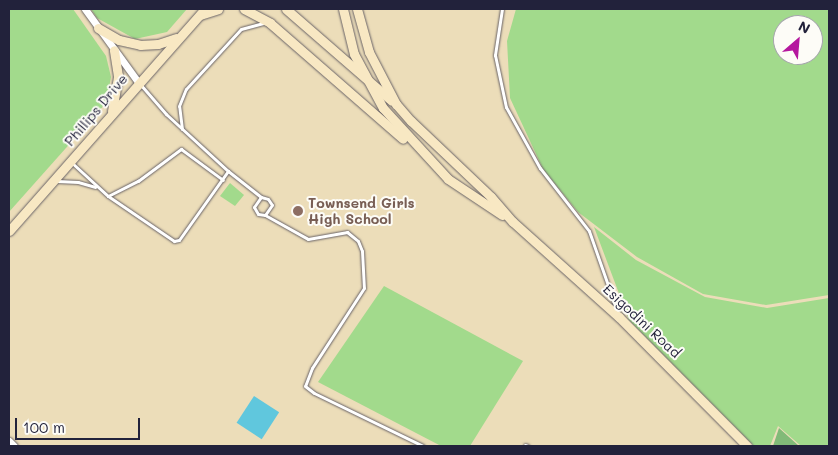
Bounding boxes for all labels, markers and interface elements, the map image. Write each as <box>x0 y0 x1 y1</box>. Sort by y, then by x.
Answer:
north arrow <box>773 15 823 65</box>
text: N <box>796 16 814 38</box>
street label: Phillips Drive <box>61 71 131 149</box>
place label: Townsend Girls High School <box>308 195 415 228</box>
marker: Townsend Girls High School <box>292 205 304 217</box>
street label: Esigodini Road <box>600 281 684 361</box>
scale bar <box>18 408 142 440</box>
text: 100 m <box>23 417 65 437</box>

